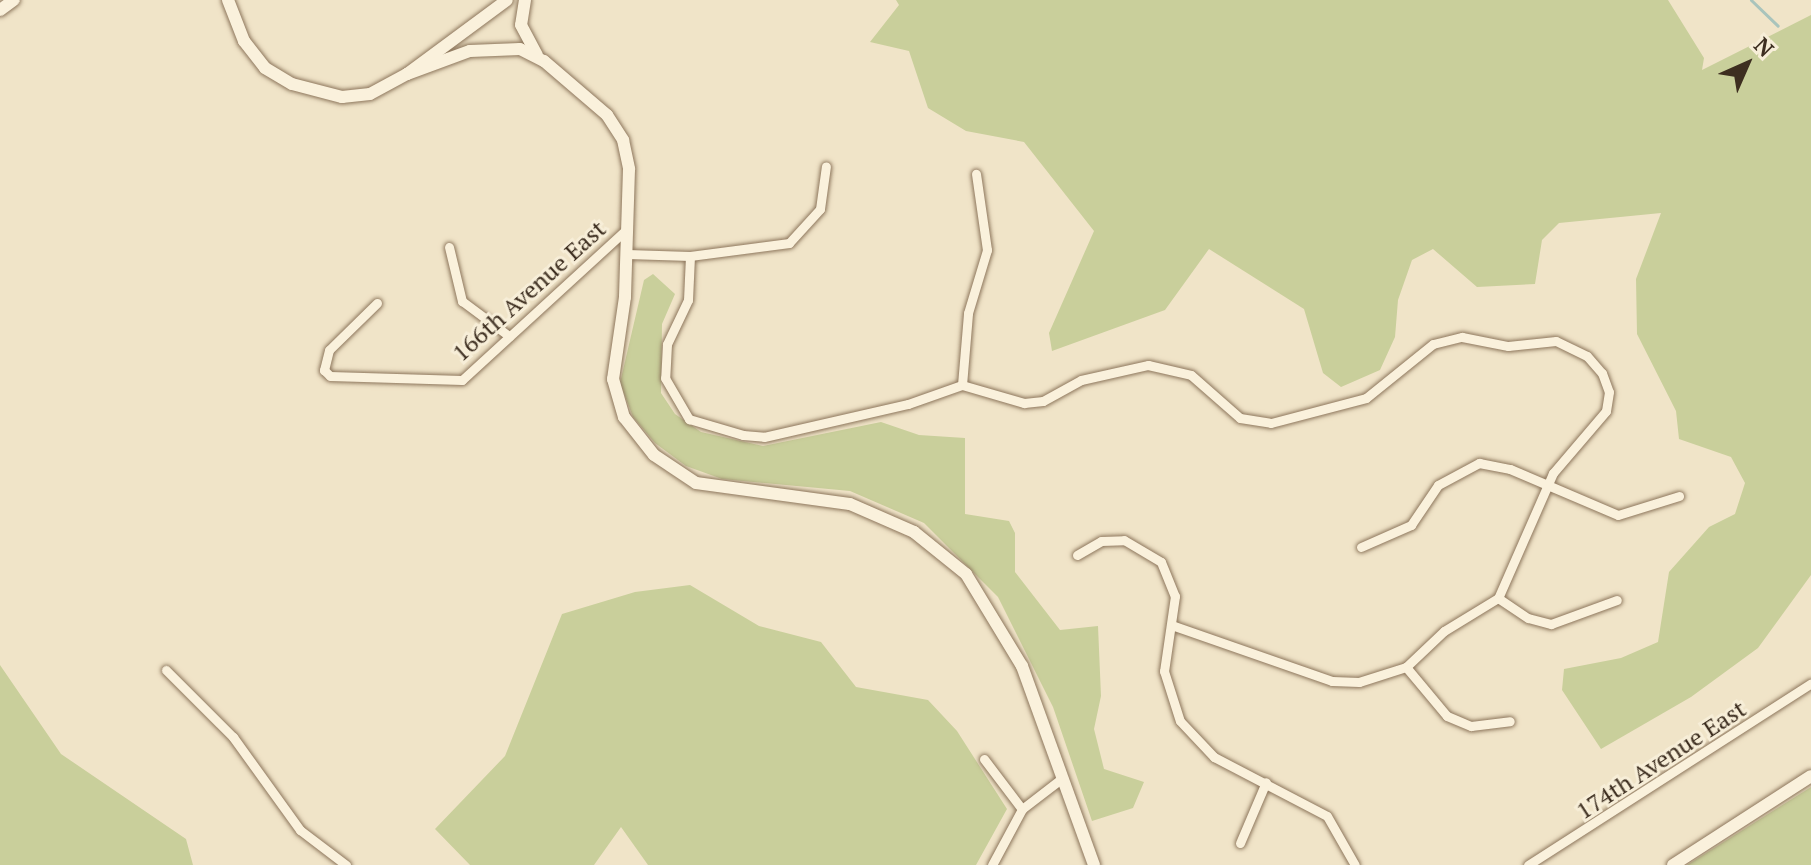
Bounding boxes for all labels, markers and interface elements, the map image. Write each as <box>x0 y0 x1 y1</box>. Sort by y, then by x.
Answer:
north arrow <box>1707 24 1787 104</box>
text: N <box>1748 31 1780 63</box>
street label: 166th Avenue East <box>446 214 612 368</box>
street label: 174th Avenue East <box>1571 694 1751 826</box>

